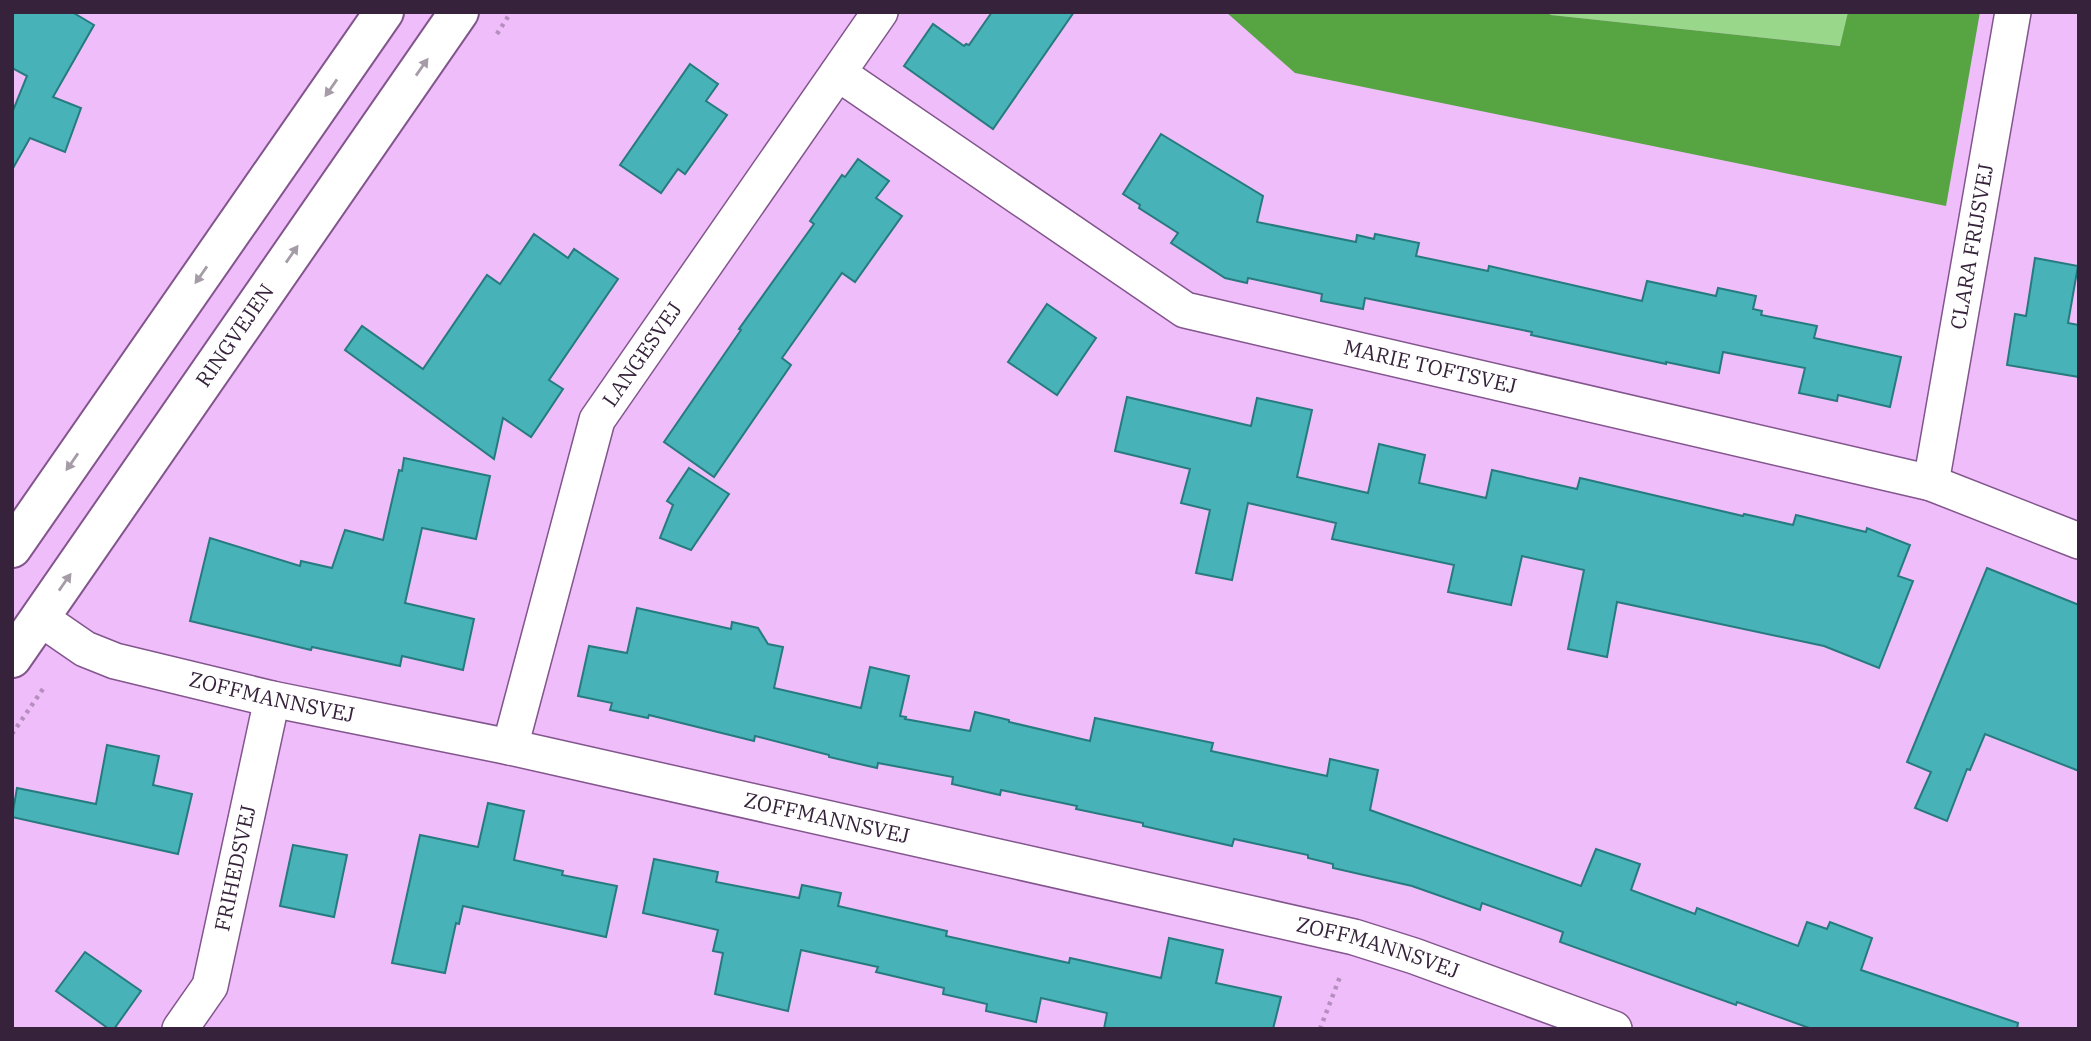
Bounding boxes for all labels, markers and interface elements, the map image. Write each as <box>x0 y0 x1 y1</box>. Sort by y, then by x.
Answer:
one-way arrow <box>415 58 429 76</box>
one-way arrow <box>325 79 338 98</box>
street label: CLARA FRIJSVEJ <box>1943 161 1999 331</box>
one-way arrow <box>285 245 299 263</box>
one-way arrow <box>195 266 208 285</box>
street label: RINGVEJEN <box>189 278 280 392</box>
street label: LANGESVEJ <box>595 296 688 412</box>
street label: MARIE TOFTSVEJ <box>1341 332 1520 400</box>
one-way arrow <box>66 453 79 472</box>
one-way arrow <box>58 573 72 591</box>
street label: ZOFFMANNSVEJ <box>186 664 357 728</box>
street label: ZOFFMANNSVEJ <box>741 785 913 850</box>
street label: FRIHEDSVEJ <box>207 802 262 934</box>
street label: ZOFFMANNSVEJ <box>1294 909 1463 984</box>

